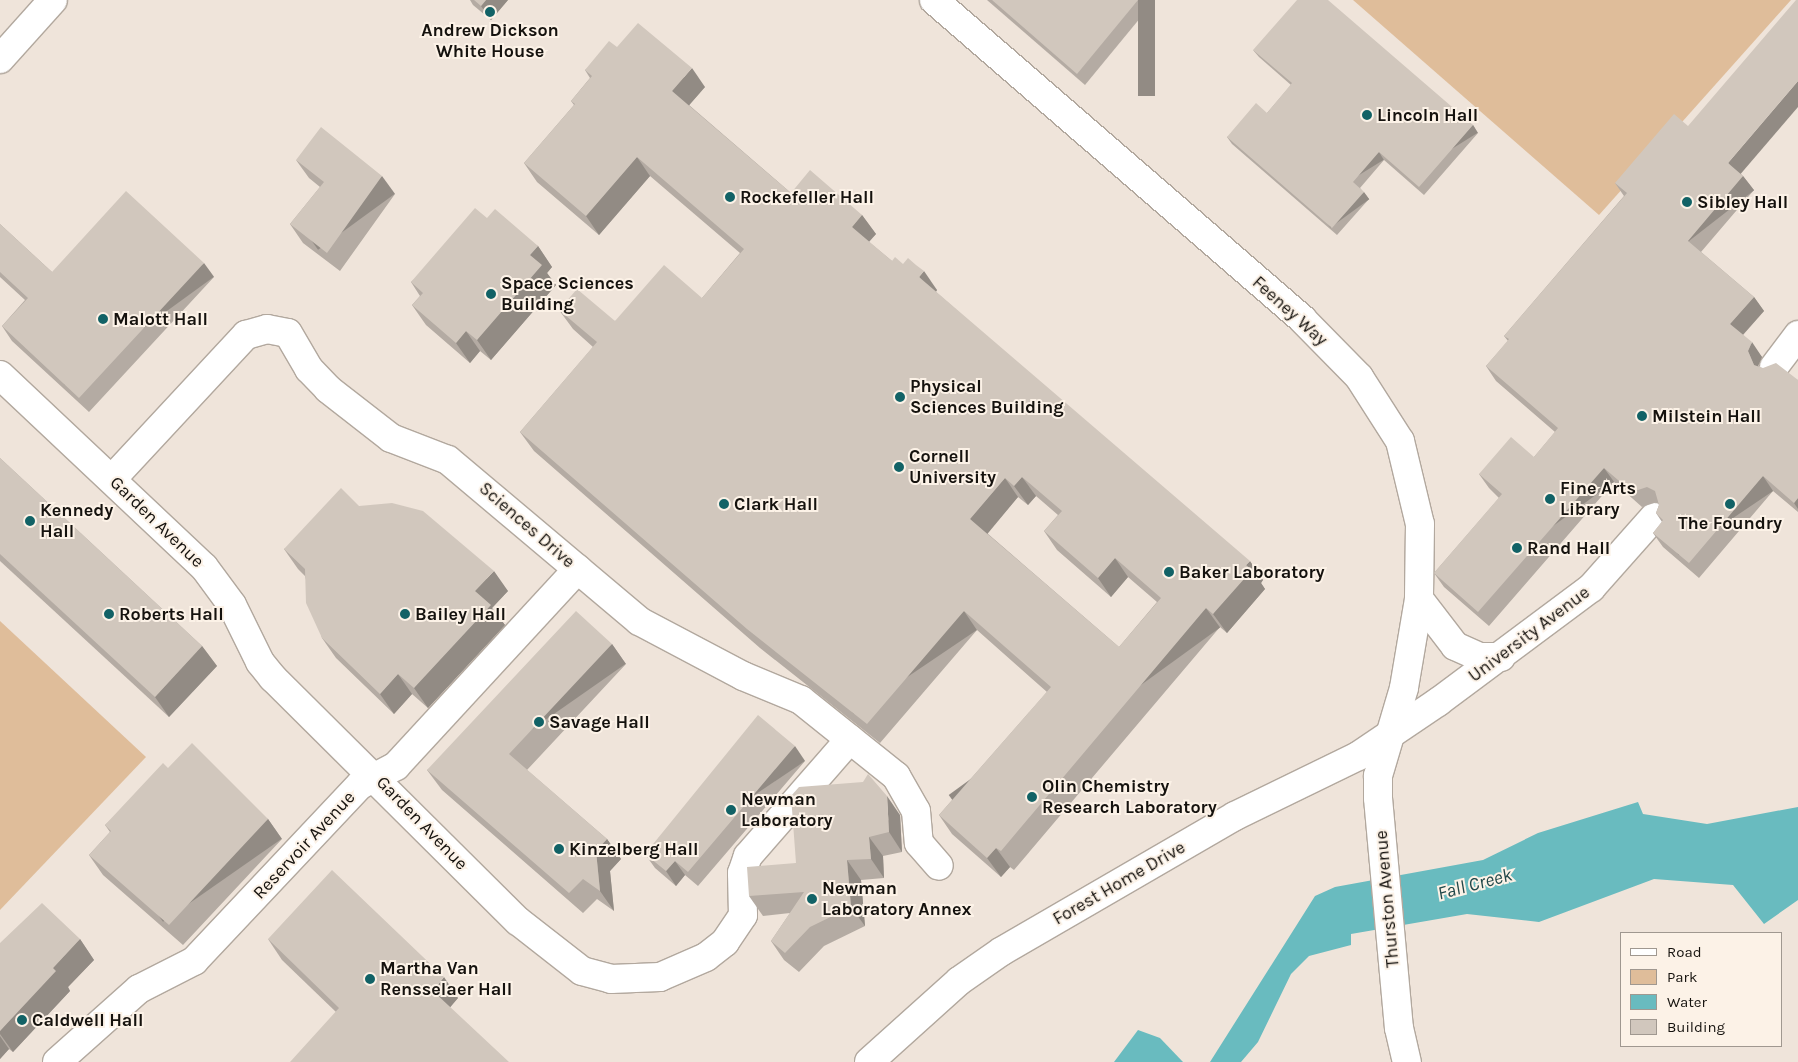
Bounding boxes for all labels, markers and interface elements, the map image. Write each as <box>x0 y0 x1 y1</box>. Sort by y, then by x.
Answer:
marker: Andrew Dickson White House <box>484 6 496 18</box>
place label: Andrew Dickson White House <box>421 20 559 62</box>
place label: Lincoln Hall <box>1377 104 1478 126</box>
marker: Lincoln Hall <box>1361 109 1373 121</box>
place label: Rockefeller Hall <box>740 186 874 208</box>
marker: Rockefeller Hall <box>724 191 736 203</box>
place label: Sibley Hall <box>1697 191 1788 213</box>
marker: Sibley Hall <box>1681 196 1693 208</box>
street label: Feeney Way <box>1248 272 1332 350</box>
place label: Space Sciences Building <box>501 273 634 316</box>
marker: Space Sciences Building <box>485 288 497 300</box>
place label: Malott Hall <box>113 308 208 330</box>
marker: Malott Hall <box>97 313 109 325</box>
place label: Physical Sciences Building <box>910 376 1064 418</box>
marker: Physical Sciences Building <box>894 391 906 403</box>
place label: Milstein Hall <box>1652 405 1761 427</box>
marker: Milstein Hall <box>1636 410 1648 422</box>
place label: Cornell University <box>909 446 996 488</box>
marker: Cornell University <box>893 461 905 473</box>
street label: Garden Avenue <box>106 472 208 572</box>
street label: Sciences Drive <box>475 478 579 572</box>
place label: Fine Arts Library <box>1560 478 1636 520</box>
place label: Clark Hall <box>734 493 818 515</box>
marker: Fine Arts Library <box>1544 493 1556 505</box>
marker: Clark Hall <box>718 498 730 510</box>
marker: The Foundry <box>1724 498 1736 510</box>
place label: Kennedy Hall <box>40 500 113 542</box>
place label: The Foundry <box>1678 512 1782 534</box>
marker: Kennedy Hall <box>24 515 36 527</box>
place label: Rand Hall <box>1527 537 1610 559</box>
marker: Rand Hall <box>1511 542 1523 554</box>
place label: Baker Laboratory <box>1179 561 1325 583</box>
marker: Baker Laboratory <box>1163 566 1175 578</box>
street label: University Avenue <box>1464 581 1594 687</box>
place label: Roberts Hall <box>119 603 224 625</box>
place label: Bailey Hall <box>415 603 506 625</box>
marker: Roberts Hall <box>103 608 115 620</box>
marker: Bailey Hall <box>399 608 411 620</box>
place label: Savage Hall <box>549 711 650 733</box>
marker: Savage Hall <box>533 716 545 728</box>
street label: Garden Avenue <box>372 772 472 874</box>
place label: Olin Chemistry Research Laboratory <box>1042 776 1217 819</box>
street label: Reservoir Avenue <box>248 787 360 903</box>
place label: Newman Laboratory <box>741 789 833 832</box>
marker: Olin Chemistry Research Laboratory <box>1026 791 1038 803</box>
marker: Newman Laboratory <box>725 804 737 816</box>
street label: Thurston Avenue <box>1370 829 1404 969</box>
street label: Forest Home Drive <box>1049 836 1189 930</box>
place label: Kinzelberg Hall <box>569 838 699 860</box>
marker: Kinzelberg Hall <box>553 843 565 855</box>
water label: Fall Creek <box>1435 864 1515 906</box>
place label: Newman Laboratory Annex <box>822 878 971 921</box>
marker: Newman Laboratory Annex <box>806 893 818 905</box>
legend <box>1620 932 1783 1047</box>
text: Road <box>1667 943 1702 961</box>
place label: Martha Van Rensselaer Hall <box>380 958 512 1001</box>
text: Park <box>1667 968 1697 986</box>
marker: Martha Van Rensselaer Hall <box>364 973 376 985</box>
text: Water <box>1667 993 1707 1011</box>
place label: Caldwell Hall <box>32 1009 143 1031</box>
marker: Caldwell Hall <box>16 1014 28 1026</box>
text: Building <box>1667 1018 1725 1036</box>

